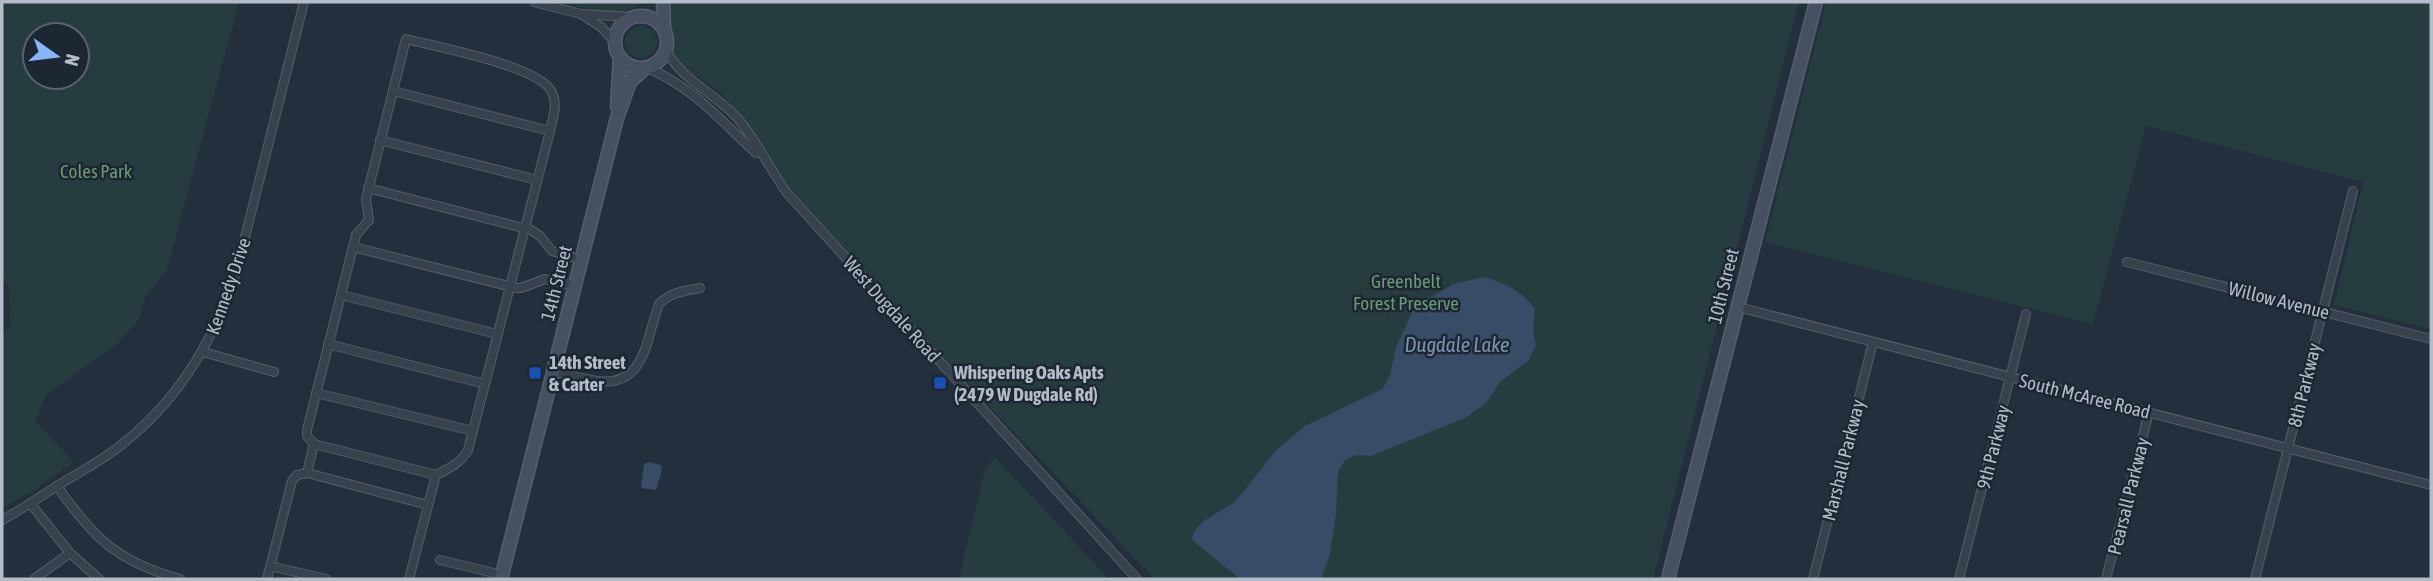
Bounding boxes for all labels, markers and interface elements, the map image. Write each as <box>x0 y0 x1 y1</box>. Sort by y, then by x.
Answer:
north arrow <box>21 21 91 91</box>
text: N <box>60 52 85 68</box>
park label: Coles Park <box>60 160 133 182</box>
street label: Kennedy Drive <box>201 235 255 337</box>
street label: 14th Street <box>536 243 576 323</box>
street label: 10th Street <box>1703 246 1743 326</box>
street label: West Dugdale Road <box>839 252 945 366</box>
park label: Greenbelt Forest Preserve <box>1353 270 1459 314</box>
street label: Willow Avenue <box>2226 277 2332 323</box>
water label: Dugdale Lake <box>1405 332 1510 356</box>
street label: 8th Parkway <box>2283 341 2325 429</box>
place label: 14th Street & Carter <box>549 351 626 395</box>
place label: Whispering Oaks Apts (2479 W Dugdale Rd) <box>953 361 1104 405</box>
marker: 14th Street & Carter <box>527 365 543 381</box>
street label: South McAree Road <box>2017 369 2153 423</box>
marker: Whispering Oaks Apts (2479 W Dugdale Rd) <box>932 375 948 391</box>
street label: Marshall Parkway <box>1817 397 1869 523</box>
street label: 9th Parkway <box>1972 403 2014 491</box>
street label: Pearsall Parkway <box>2103 435 2153 557</box>

